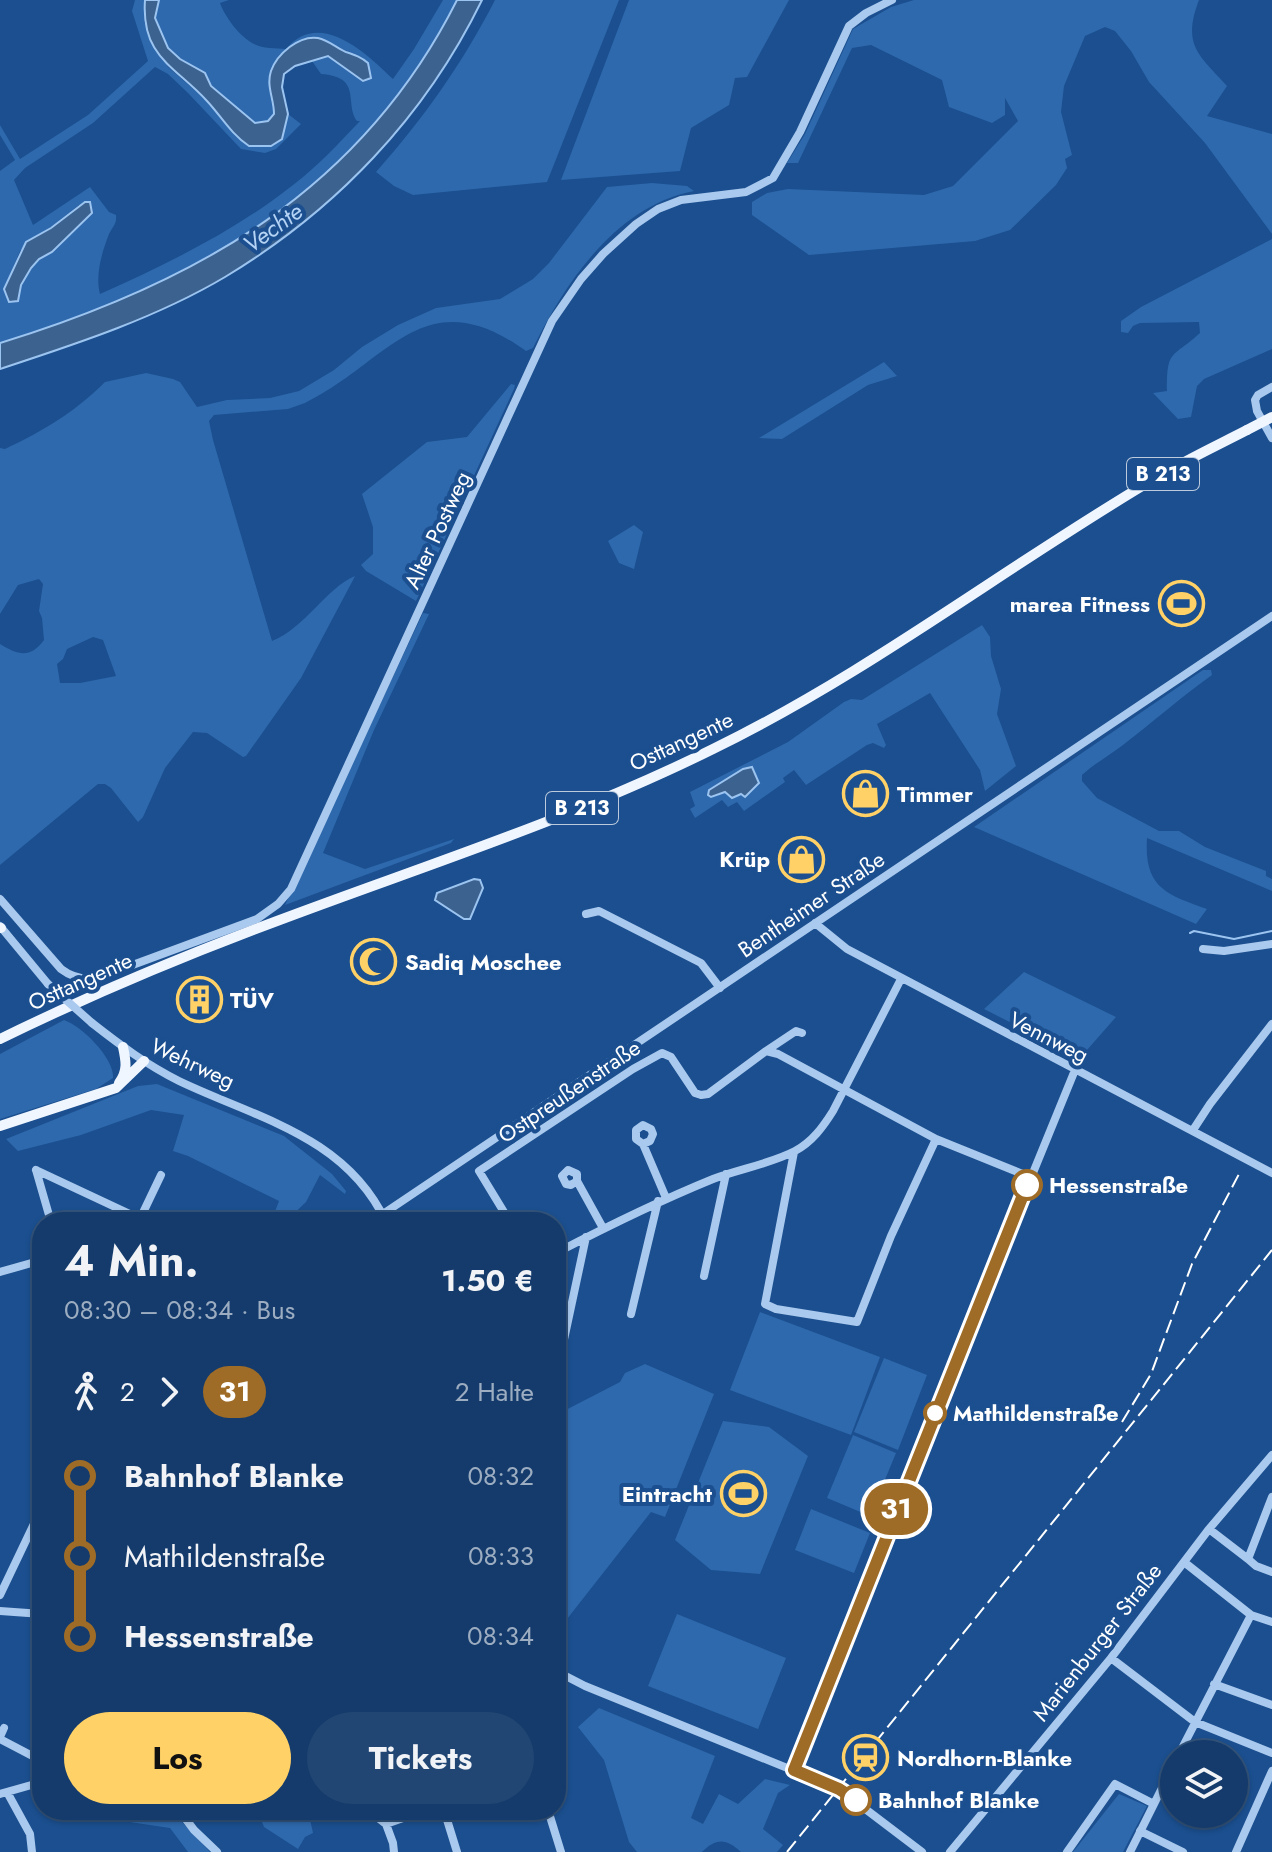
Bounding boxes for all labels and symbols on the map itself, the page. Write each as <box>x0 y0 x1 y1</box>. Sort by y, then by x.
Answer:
water label: Vechte <box>236 194 310 261</box>
road number: B 213 <box>1127 458 1199 490</box>
street label: Alter Postweg <box>396 466 478 594</box>
sports icon: marea Fitness <box>1157 580 1205 628</box>
place label: marea Fitness <box>1010 588 1150 620</box>
street label: Osttangente <box>624 703 738 779</box>
shop icon: Timmer <box>842 770 890 818</box>
place label: Timmer <box>897 778 973 810</box>
road number: B 213 <box>546 792 618 824</box>
shop icon: Krüp <box>777 835 825 883</box>
place label: Krüp <box>719 843 770 875</box>
street label: Bentheimer Straße <box>731 843 891 965</box>
mosque icon: Sadiq Moschee <box>350 938 398 986</box>
street label: Osttangente <box>23 944 137 1018</box>
place label: Sadiq Moschee <box>405 946 562 978</box>
building icon: TÜV <box>175 976 223 1024</box>
place label: TÜV <box>230 984 275 1016</box>
street label: Vennweg <box>1004 1003 1094 1071</box>
street label: Wehrweg <box>146 1030 240 1096</box>
street label: Ostpreußenstraße <box>491 1031 647 1151</box>
place label: Hessenstraße <box>1049 1169 1188 1201</box>
marker: Hessenstraße <box>1012 1170 1042 1200</box>
place label: Mathildenstraße <box>953 1397 1119 1429</box>
marker: Mathildenstraße <box>924 1402 946 1424</box>
sports icon: Eintracht <box>719 1470 767 1518</box>
place label: Eintracht <box>622 1478 712 1510</box>
line badge: 31 <box>860 1483 932 1535</box>
street label: Marienburger Straße <box>1025 1556 1169 1728</box>
station icon: Nordhorn-Blanke <box>842 1734 890 1782</box>
place label: Nordhorn-Blanke <box>897 1742 1072 1774</box>
place label: Bahnhof Blanke <box>878 1784 1039 1816</box>
marker: Bahnhof Blanke <box>841 1785 871 1815</box>

